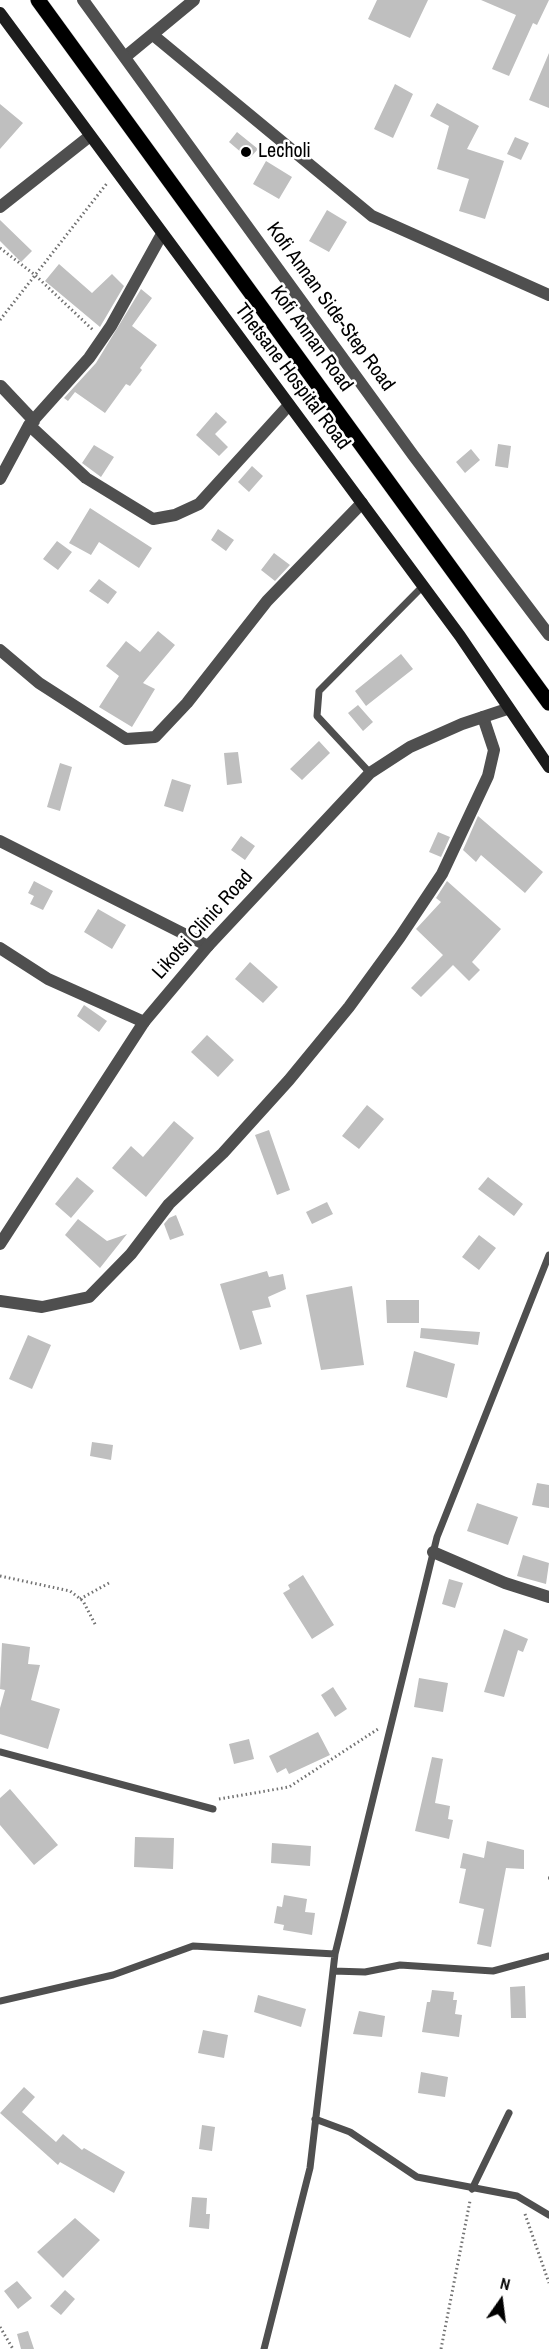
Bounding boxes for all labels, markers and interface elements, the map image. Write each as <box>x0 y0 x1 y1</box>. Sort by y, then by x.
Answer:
place label: Lecholi <box>258 140 311 164</box>
marker: Lecholi <box>239 145 253 159</box>
street label: Kofi Annan Side-Step Road <box>261 218 399 396</box>
street label: Kofi Annan Road <box>265 281 357 397</box>
street label: Thetsane Hospital Road <box>229 299 355 455</box>
street label: Likotsi Clinic Road <box>148 865 258 985</box>
north arrow <box>471 2271 531 2331</box>
text: N <box>498 2272 513 2295</box>

